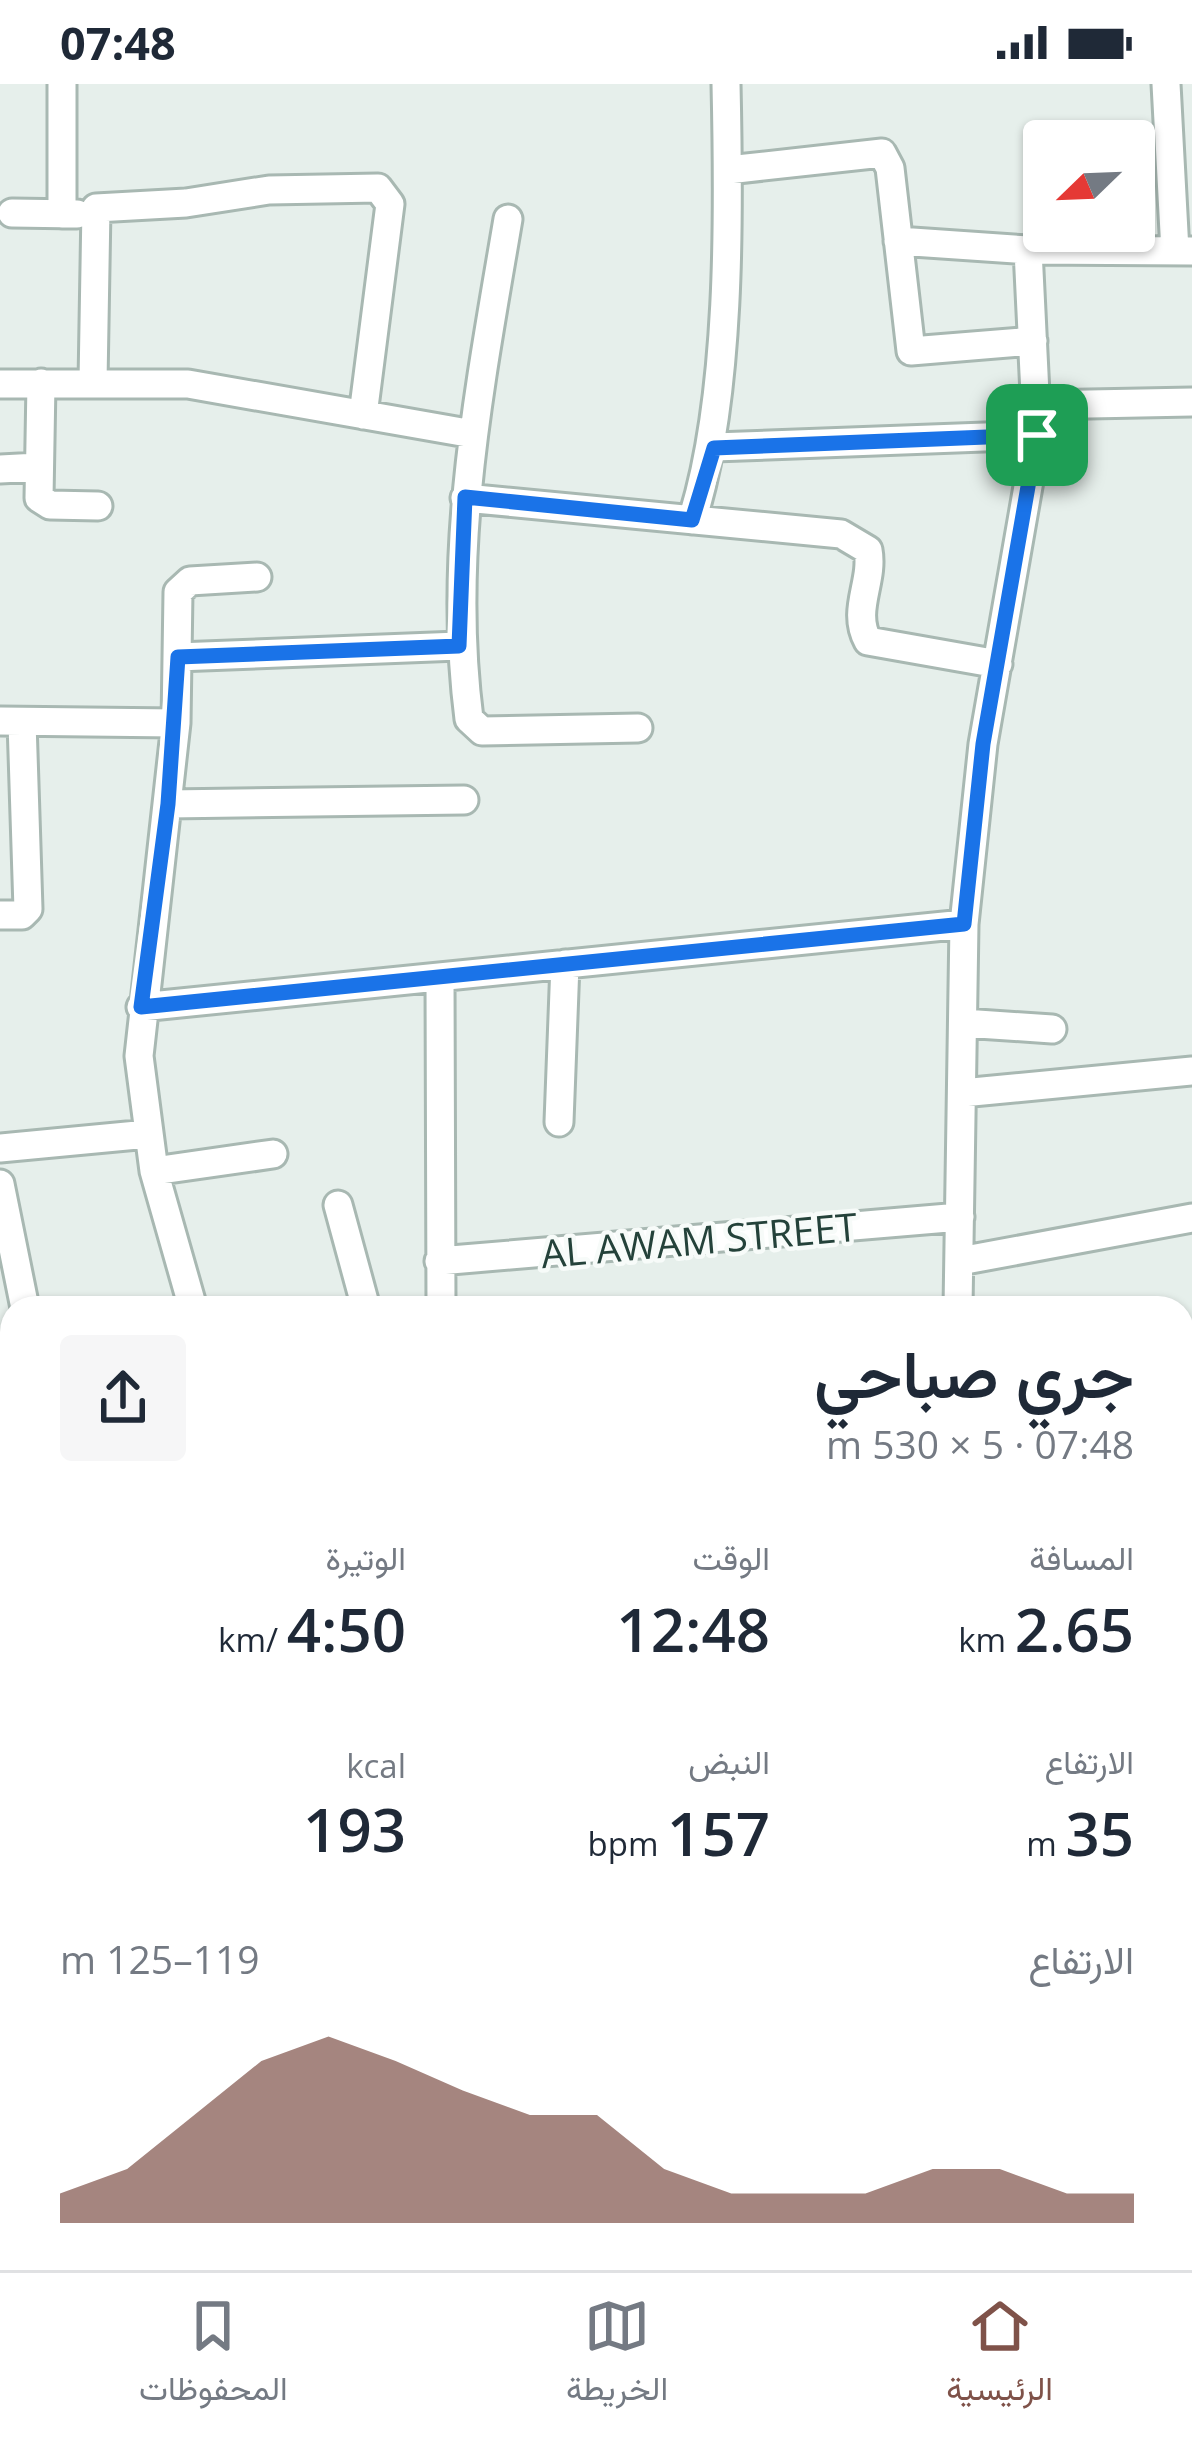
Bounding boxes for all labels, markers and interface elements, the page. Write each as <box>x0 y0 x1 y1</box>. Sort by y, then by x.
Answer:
text: 07:48 <box>60 12 176 73</box>
north arrow <box>1023 120 1155 252</box>
map controls <box>1023 120 1155 252</box>
pin <box>986 384 1088 486</box>
icon: arrive <box>1004 402 1070 468</box>
street label: AL AWAM STREET <box>539 1199 860 1279</box>
text: جري صباحي <box>814 1327 1134 1417</box>
button: share <box>60 1335 186 1461</box>
text: 07:48 · 5 × 530 m <box>826 1417 1134 1470</box>
text: الوتيرة <box>325 1535 406 1580</box>
text: الوقت <box>692 1535 770 1580</box>
text: المسافة <box>1029 1535 1134 1580</box>
text: 4:50 <box>287 1588 406 1670</box>
text: 12:48 <box>616 1588 770 1670</box>
text: 2.65 <box>1015 1588 1134 1670</box>
text: /km <box>218 1617 287 1662</box>
text: km <box>958 1617 1015 1662</box>
text: النبض <box>688 1739 770 1784</box>
text: الارتفاع <box>1044 1739 1134 1784</box>
text: kcal <box>346 1743 406 1788</box>
text: 193 <box>303 1788 406 1870</box>
text: 157 <box>667 1792 770 1874</box>
text: 35 <box>1065 1792 1134 1874</box>
text: bpm <box>588 1821 667 1866</box>
text: m <box>1026 1821 1065 1866</box>
text: 119–125 m <box>60 1932 260 1985</box>
text: الارتفاع <box>1028 1932 1134 1985</box>
tab: المحفوظات <box>139 2293 288 2418</box>
tab: الخريطة <box>566 2293 668 2418</box>
tab: الرئيسية <box>946 2293 1053 2418</box>

